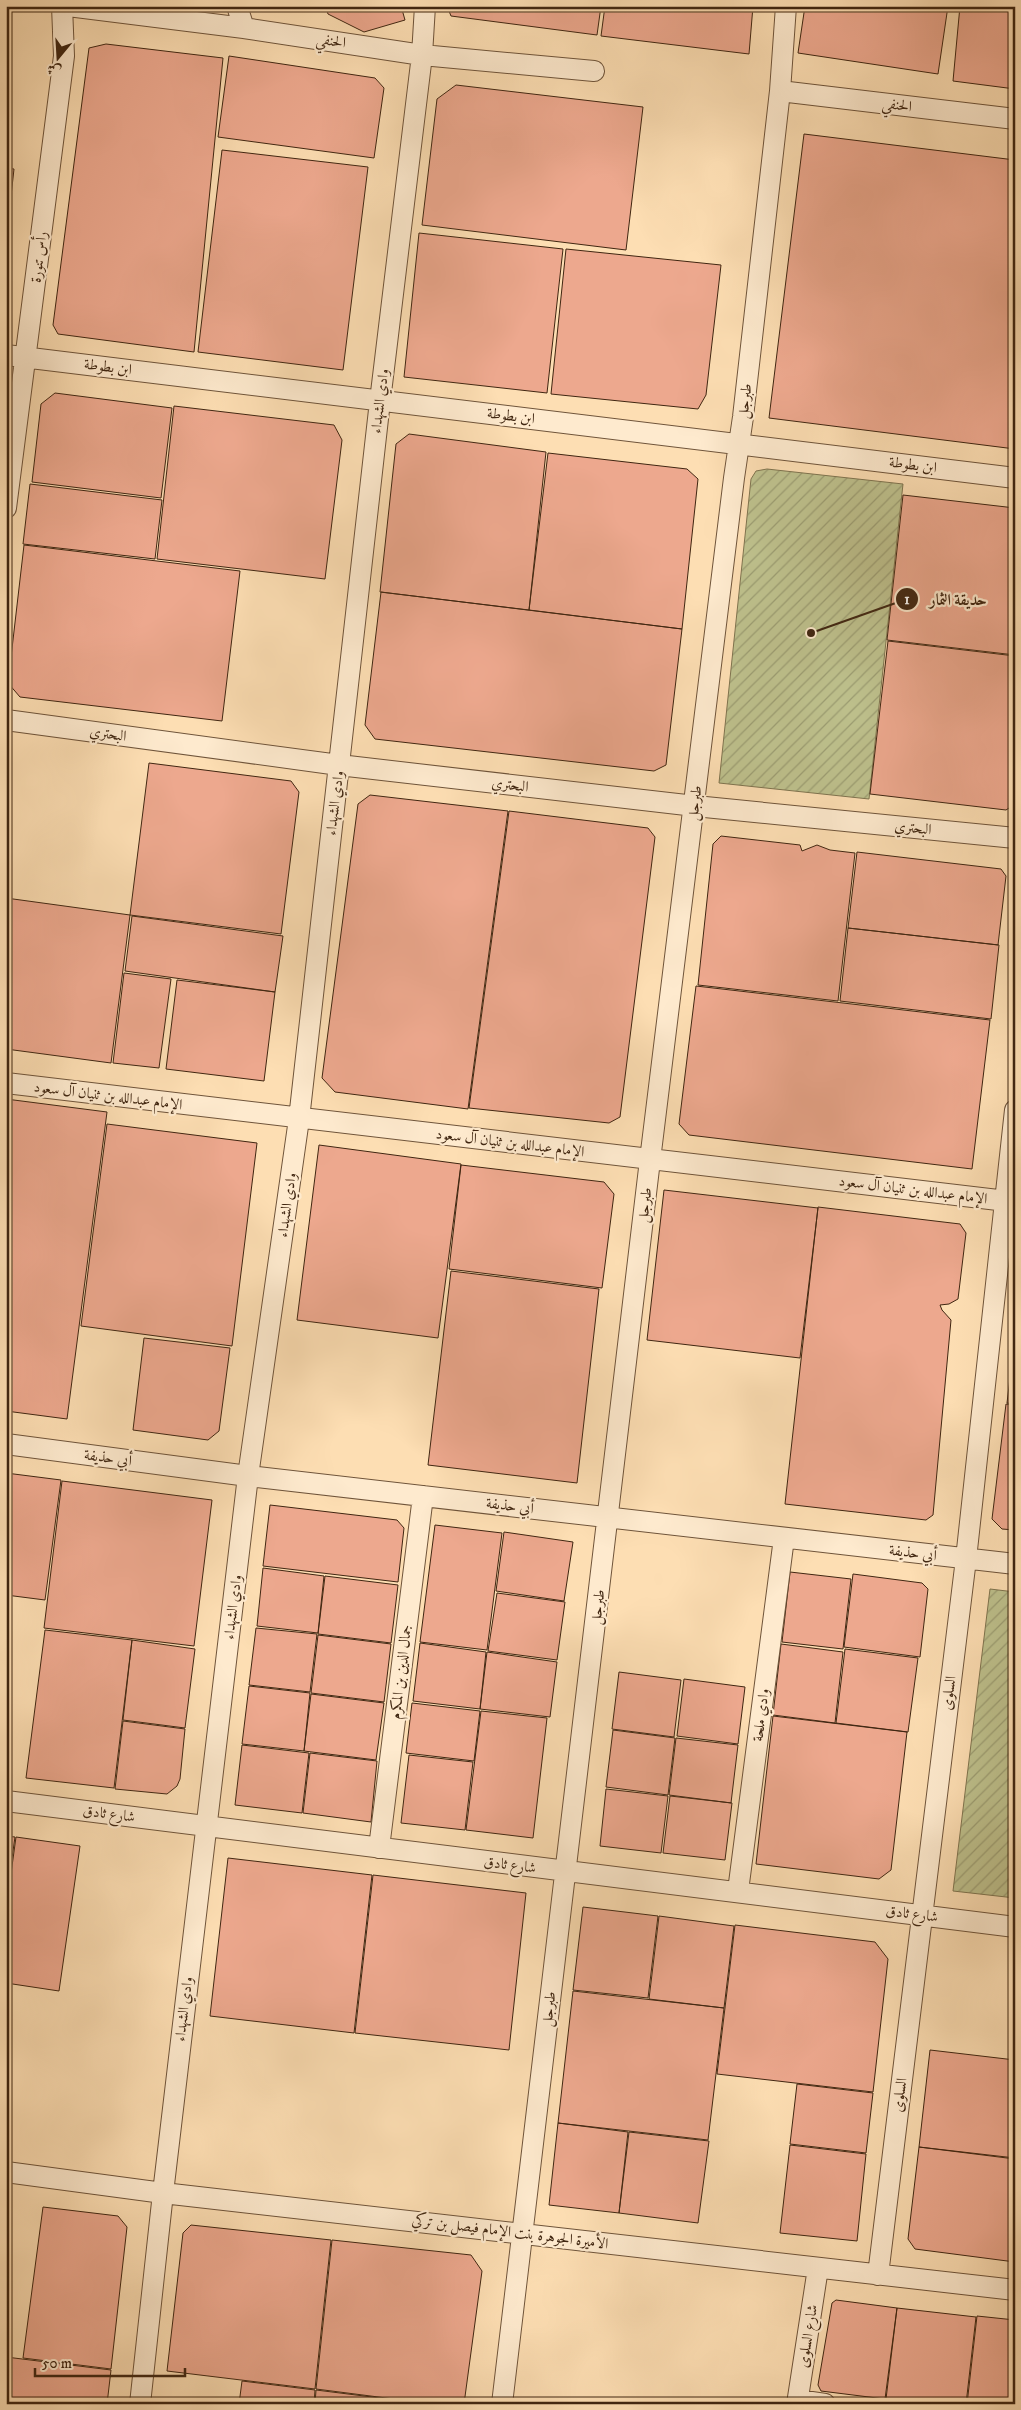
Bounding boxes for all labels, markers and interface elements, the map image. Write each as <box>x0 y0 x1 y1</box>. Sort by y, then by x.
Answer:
street label: الحنفي <box>314 30 347 56</box>
north arrow <box>32 32 82 82</box>
text: ش <box>45 59 64 80</box>
street label: الحنفي <box>881 94 913 120</box>
street label: رأس تنورة <box>24 230 52 284</box>
street label: ابن بطوطة <box>83 355 133 379</box>
street label: وادي الشهداء <box>367 367 395 435</box>
street label: طبرجل <box>733 382 758 420</box>
street label: ابن بطوطة <box>486 404 536 428</box>
street label: ابن بطوطة <box>888 453 938 477</box>
callout: حديقة الثمار <box>894 583 997 614</box>
text: 1 <box>904 590 910 609</box>
text: حديقة الثمار <box>927 590 987 610</box>
street label: البحتري <box>88 722 128 748</box>
street label: وادي الشهداء <box>322 769 350 837</box>
street label: البحتري <box>490 773 530 799</box>
street label: طبرجل <box>683 784 708 822</box>
street label: البحتري <box>893 817 933 841</box>
street label: الإمام عبدالله بن ثنيان آل سعود <box>32 1077 183 1118</box>
street label: الإمام عبدالله بن ثنيان آل سعود <box>434 1124 585 1165</box>
street label: وادي الشهداء <box>273 1171 303 1239</box>
street label: الإمام عبدالله بن ثنيان آل سعود <box>837 1171 988 1212</box>
street label: طبرجل <box>633 1186 658 1224</box>
street label: أبي حذيفة <box>83 1443 134 1473</box>
street label: أبي حذيفة <box>485 1492 536 1520</box>
street label: أبي حذيفة <box>888 1539 939 1567</box>
street label: وادي الشهداء <box>220 1573 248 1641</box>
street label: طبرجل <box>586 1588 611 1626</box>
street label: جمال الدين بن المكرم <box>386 1624 419 1721</box>
street label: السلوى <box>937 1675 961 1711</box>
street label: وادي ملحة <box>748 1687 776 1743</box>
street label: شارع ثادق <box>81 1801 136 1830</box>
street label: شارع ثادق <box>482 1852 537 1881</box>
street label: شارع ثادق <box>884 1901 939 1930</box>
street label: وادي الشهداء <box>171 1975 199 2043</box>
street label: طبرجل <box>537 1990 562 2028</box>
street label: السلوى <box>888 2077 912 2113</box>
street label: الأميرة الجوهرة بنت الإمام فيصل بن تركي <box>410 2209 610 2256</box>
street label: شارع السلوى <box>794 2303 825 2369</box>
scale bar <box>35 2345 185 2377</box>
text: 50 m <box>42 2354 72 2373</box>

